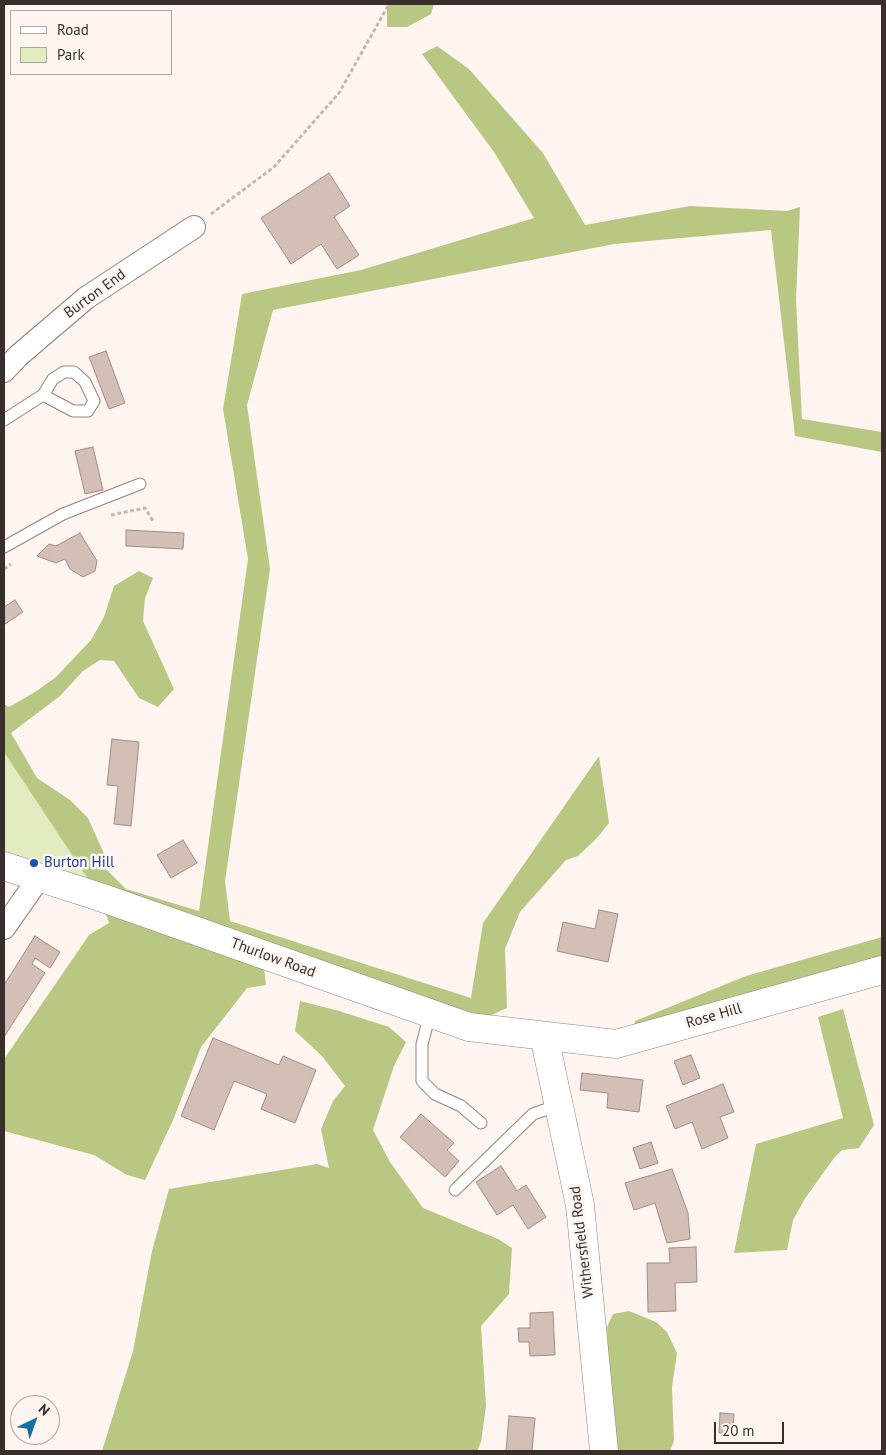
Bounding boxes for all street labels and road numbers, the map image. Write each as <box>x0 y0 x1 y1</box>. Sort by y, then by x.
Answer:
street label: Burton End <box>61 266 129 322</box>
street label: Thurlow Road <box>228 934 318 982</box>
street label: Rose Hill <box>684 999 744 1033</box>
street label: Withersfield Road <box>566 1185 598 1299</box>

